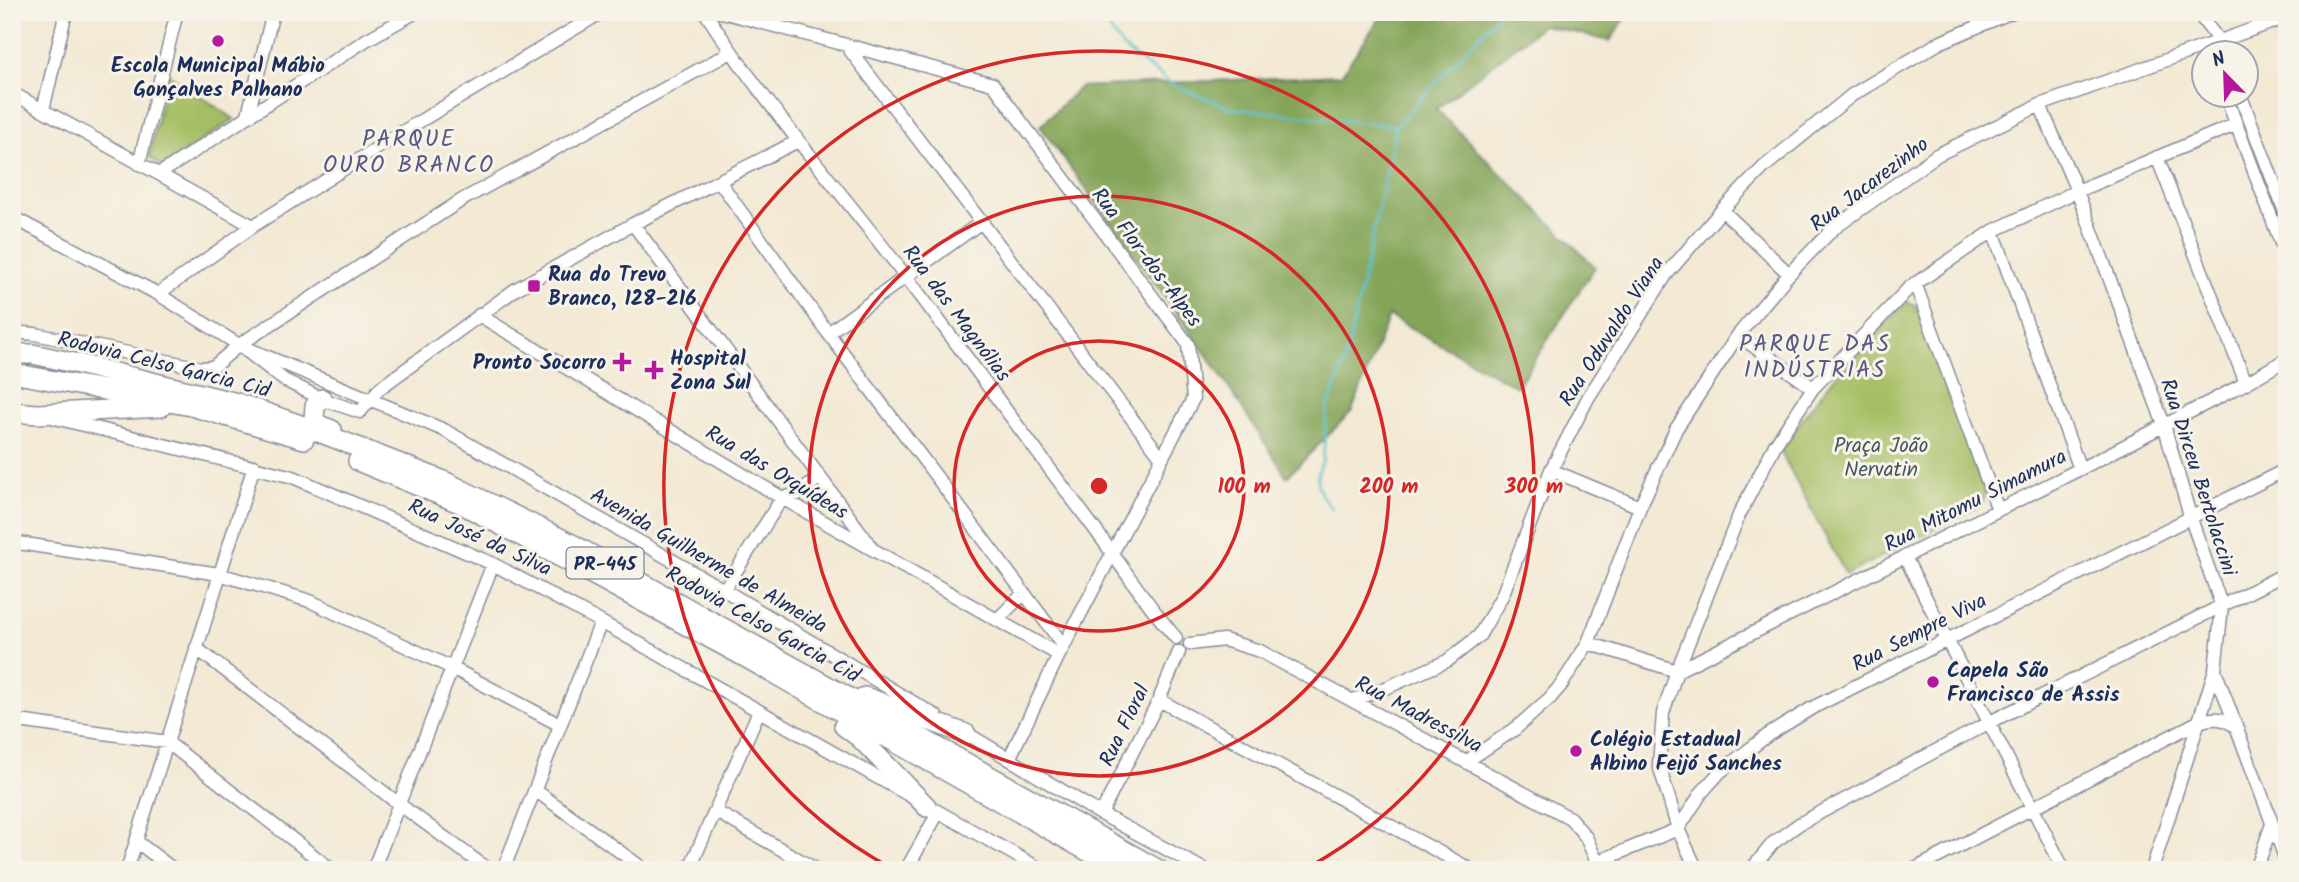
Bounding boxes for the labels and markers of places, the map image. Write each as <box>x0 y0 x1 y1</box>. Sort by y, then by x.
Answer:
marker: Escola Municipal Mábio Gonçalves Palhano <box>210 33 226 49</box>
place label: Escola Municipal Mábio Gonçalves Palhano <box>111 50 325 107</box>
place label: Rua do Trevo Branco, 128-216 <box>548 259 697 316</box>
marker: Rua do Trevo Branco, 128-216 <box>526 278 542 294</box>
place label: Hospital Zona Sul <box>670 343 751 400</box>
place label: Pronto Socorro <box>473 347 606 380</box>
marker: Pronto Socorro <box>612 352 632 372</box>
marker: Hospital Zona Sul <box>644 360 664 380</box>
centre of rings <box>1087 474 1111 498</box>
place label: Capela São Francisco de Assis <box>1947 655 2120 712</box>
marker: Capela São Francisco de Assis <box>1925 674 1941 690</box>
place label: Colégio Estadual Albino Feijó Sanches <box>1590 724 1782 781</box>
marker: Colégio Estadual Albino Feijó Sanches <box>1568 743 1584 759</box>

